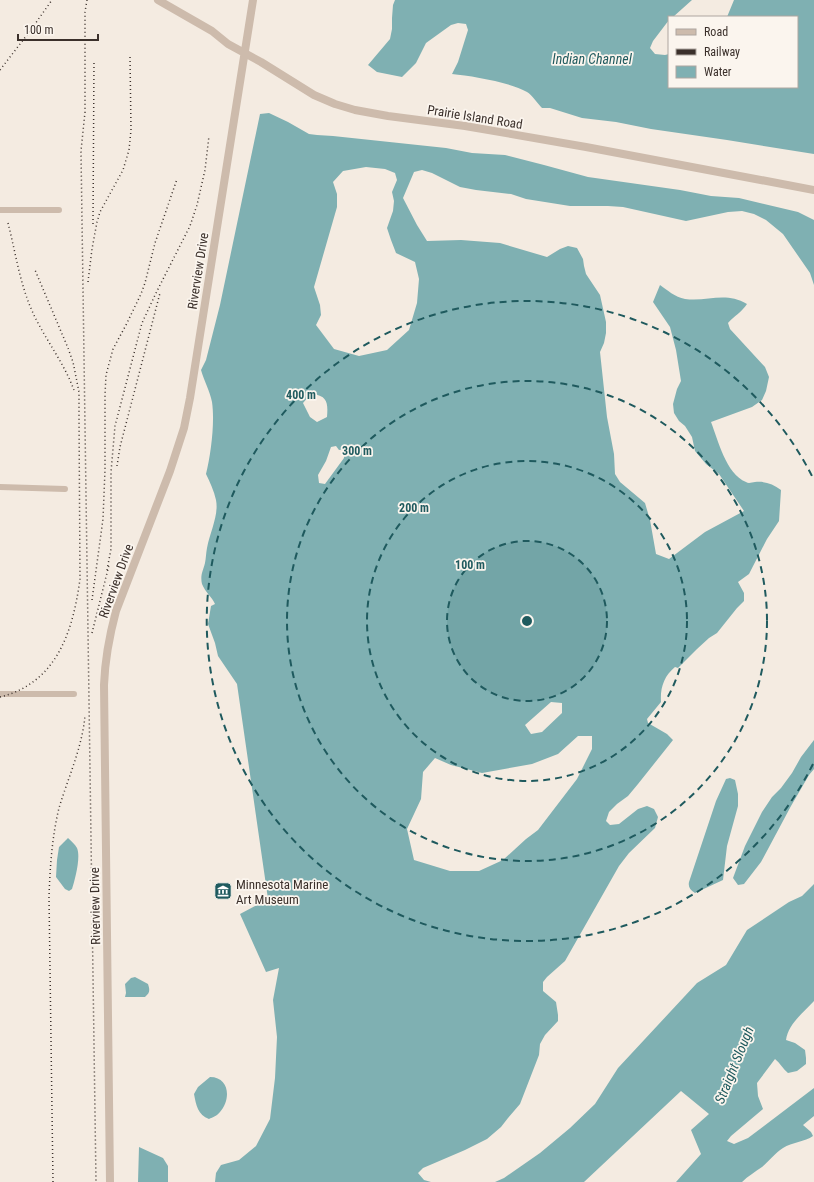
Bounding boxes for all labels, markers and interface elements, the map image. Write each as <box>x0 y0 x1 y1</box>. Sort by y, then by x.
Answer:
scale bar <box>18 16 98 42</box>
legend <box>668 16 798 88</box>
text: 100 m <box>24 23 54 37</box>
text: Road <box>704 25 728 39</box>
text: Railway <box>704 45 740 59</box>
water label: Indian Channel <box>552 51 633 67</box>
text: Water <box>704 65 732 79</box>
street label: Prairie Island Road <box>426 102 524 132</box>
street label: Riverview Drive <box>185 232 211 310</box>
text: 400 m <box>286 388 316 402</box>
text: 300 m <box>342 444 372 458</box>
text: 200 m <box>399 501 429 515</box>
street label: Riverview Drive <box>96 542 136 620</box>
text: 100 m <box>455 558 485 572</box>
centre of rings <box>520 614 534 628</box>
street label: Riverview Drive <box>87 867 103 945</box>
place label: Minnesota Marine Art Museum <box>236 877 328 907</box>
museum icon: Minnesota Marine Art Museum <box>213 881 233 901</box>
water label: Straight Slough <box>711 1024 757 1106</box>

